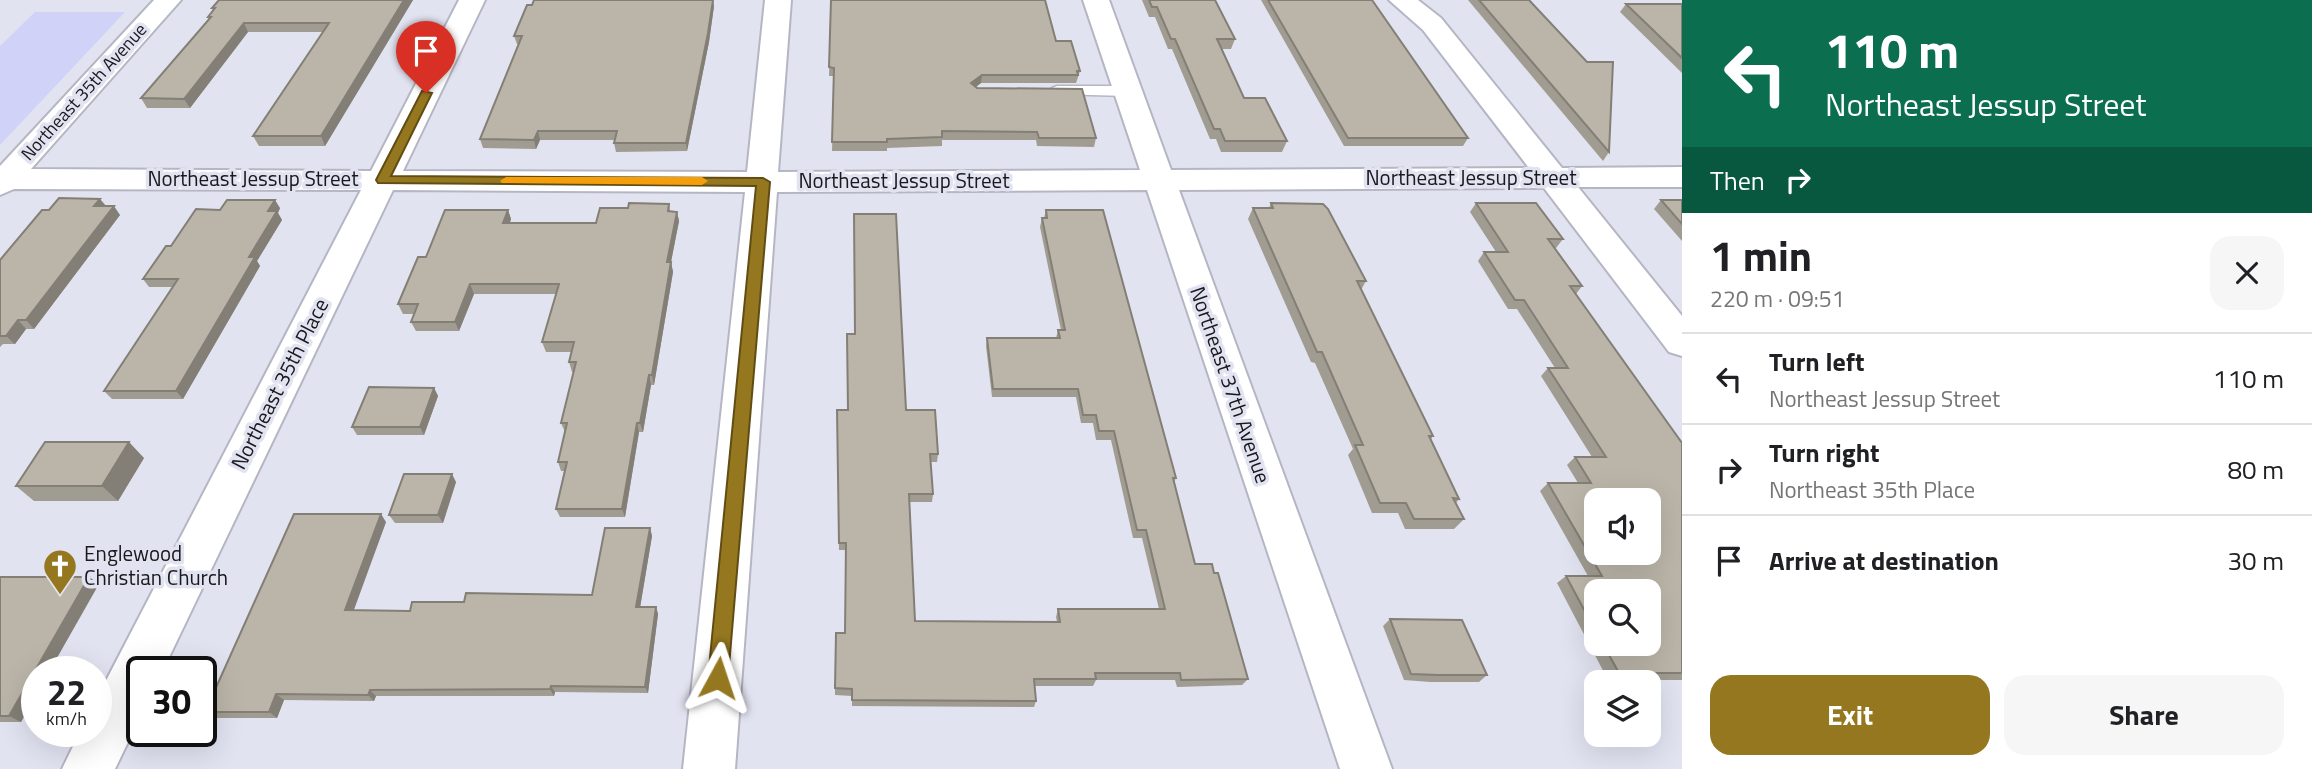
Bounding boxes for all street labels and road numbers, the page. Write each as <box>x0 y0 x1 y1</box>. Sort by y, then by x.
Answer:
street label: Northeast 35th Avenue <box>14 17 153 166</box>
street label: Northeast Jessup Street <box>1365 161 1577 193</box>
street label: Northeast Jessup Street <box>147 162 359 194</box>
street label: Northeast Jessup Street <box>798 164 1010 196</box>
street label: Northeast 37th Avenue <box>1182 282 1280 487</box>
street label: Northeast 35th Place <box>222 292 336 475</box>

